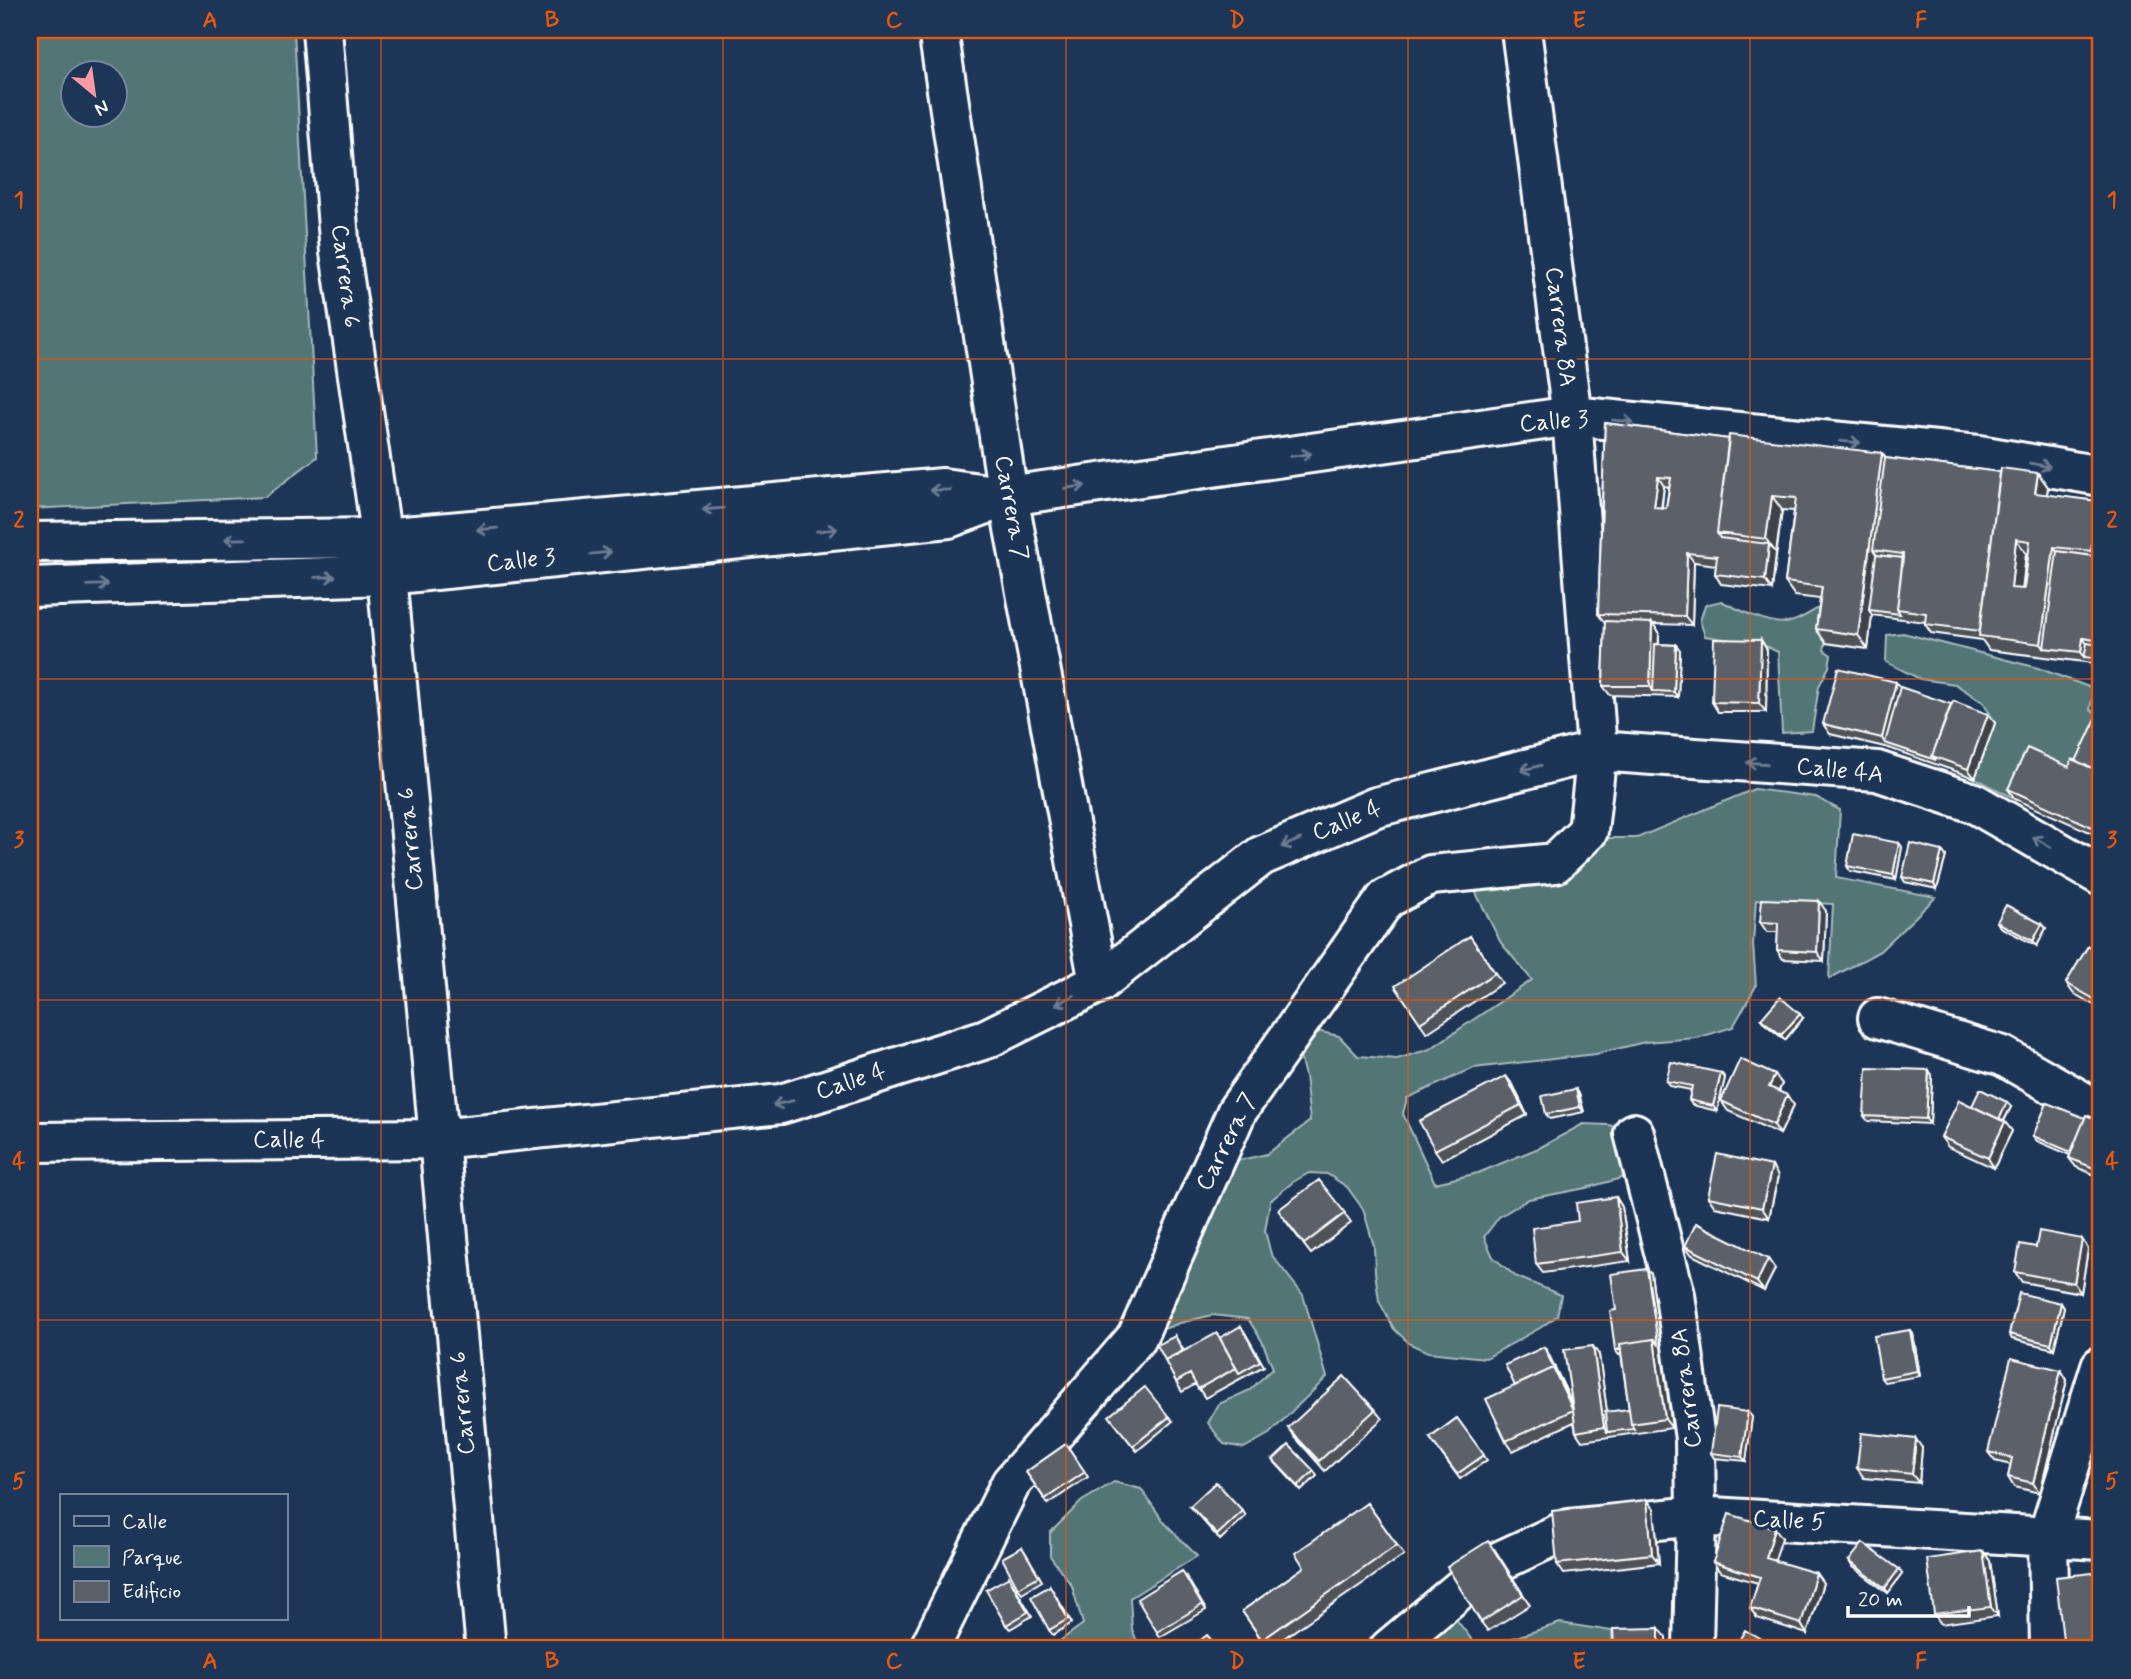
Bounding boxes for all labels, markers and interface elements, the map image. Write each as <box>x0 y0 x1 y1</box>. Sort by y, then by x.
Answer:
text: A <box>202 6 218 36</box>
text: B <box>545 6 560 36</box>
text: C <box>886 6 903 36</box>
text: D <box>1229 6 1245 36</box>
text: E <box>1572 6 1586 36</box>
text: F <box>1915 6 1927 36</box>
north arrow <box>60 60 130 130</box>
text: N <box>90 94 113 122</box>
text: 1 <box>14 186 24 216</box>
text: 1 <box>2107 186 2117 216</box>
street label: Carrera 6 <box>323 223 367 329</box>
street label: Carrera 8A <box>1537 265 1583 389</box>
street label: Calle 3 <box>1519 404 1590 440</box>
one-way arrow <box>1611 415 1634 428</box>
one-way arrow <box>1838 436 1860 449</box>
one-way arrow <box>1289 448 1311 461</box>
street label: Carrera 7 <box>987 453 1035 563</box>
one-way arrow <box>2028 459 2051 473</box>
one-way arrow <box>1063 480 1086 493</box>
one-way arrow <box>929 483 952 496</box>
one-way arrow <box>703 503 725 516</box>
text: 2 <box>13 506 25 536</box>
text: 2 <box>2106 506 2118 536</box>
one-way arrow <box>476 523 499 536</box>
one-way arrow <box>815 524 838 537</box>
one-way arrow <box>224 532 247 546</box>
street label: Calle 3 <box>485 542 557 580</box>
one-way arrow <box>589 547 612 560</box>
one-way arrow <box>314 571 337 584</box>
one-way arrow <box>86 578 109 591</box>
street label: Calle 4A <box>1795 751 1885 791</box>
one-way arrow <box>1746 756 1769 769</box>
one-way arrow <box>1520 762 1542 775</box>
street label: Carrera 6 <box>391 786 431 892</box>
street label: Calle 4 <box>1308 793 1386 849</box>
text: 3 <box>14 826 25 856</box>
text: 3 <box>2107 826 2118 856</box>
one-way arrow <box>2033 835 2053 849</box>
one-way arrow <box>1281 838 1302 851</box>
one-way arrow <box>1055 994 1076 1008</box>
street label: Calle 4 <box>812 1056 890 1108</box>
street label: Carrera 7 <box>1189 1088 1265 1196</box>
one-way arrow <box>772 1096 795 1110</box>
street label: Calle 4 <box>253 1125 325 1156</box>
text: 4 <box>12 1147 26 1177</box>
text: 4 <box>2105 1147 2119 1177</box>
street label: Carrera 8A <box>1664 1326 1710 1450</box>
street label: Carrera 6 <box>443 1350 483 1456</box>
text: 5 <box>12 1467 26 1497</box>
text: 5 <box>2105 1467 2119 1497</box>
legend <box>60 1494 287 1620</box>
street label: Calle 5 <box>1752 1504 1826 1538</box>
text: Calle <box>122 1508 167 1536</box>
text: Parque <box>122 1544 183 1572</box>
scale bar <box>1848 1574 1968 1618</box>
text: Edificio <box>122 1578 181 1606</box>
text: 20 m <box>1858 1586 1903 1614</box>
text: A <box>202 1647 218 1677</box>
text: B <box>545 1647 560 1677</box>
text: C <box>886 1647 903 1677</box>
text: D <box>1229 1647 1245 1677</box>
text: E <box>1572 1647 1586 1677</box>
text: F <box>1915 1647 1927 1677</box>

